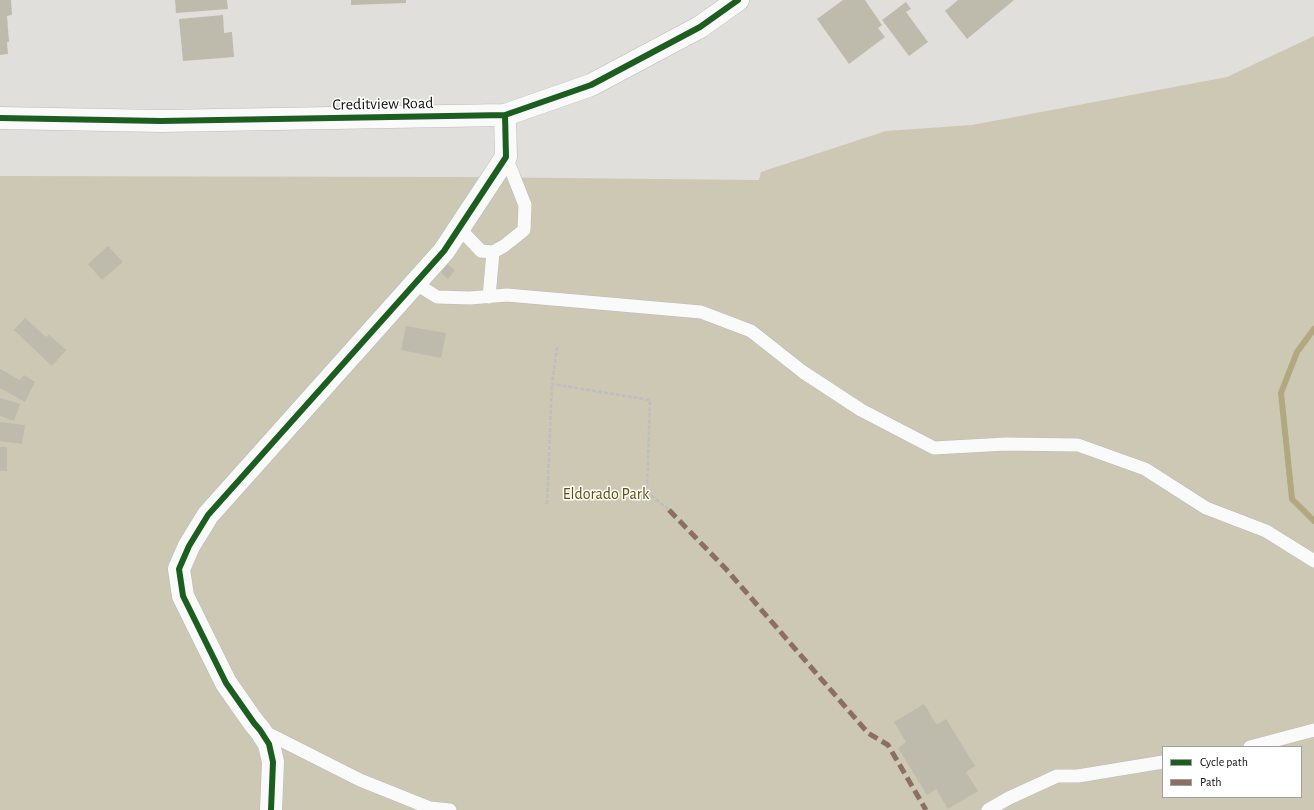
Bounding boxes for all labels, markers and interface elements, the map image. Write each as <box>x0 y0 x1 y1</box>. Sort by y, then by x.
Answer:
street label: Creditview Road <box>332 94 434 114</box>
park label: Eldorado Park <box>563 484 649 504</box>
legend <box>1162 746 1302 798</box>
text: Cycle path <box>1200 756 1248 768</box>
text: Path <box>1200 776 1222 788</box>

